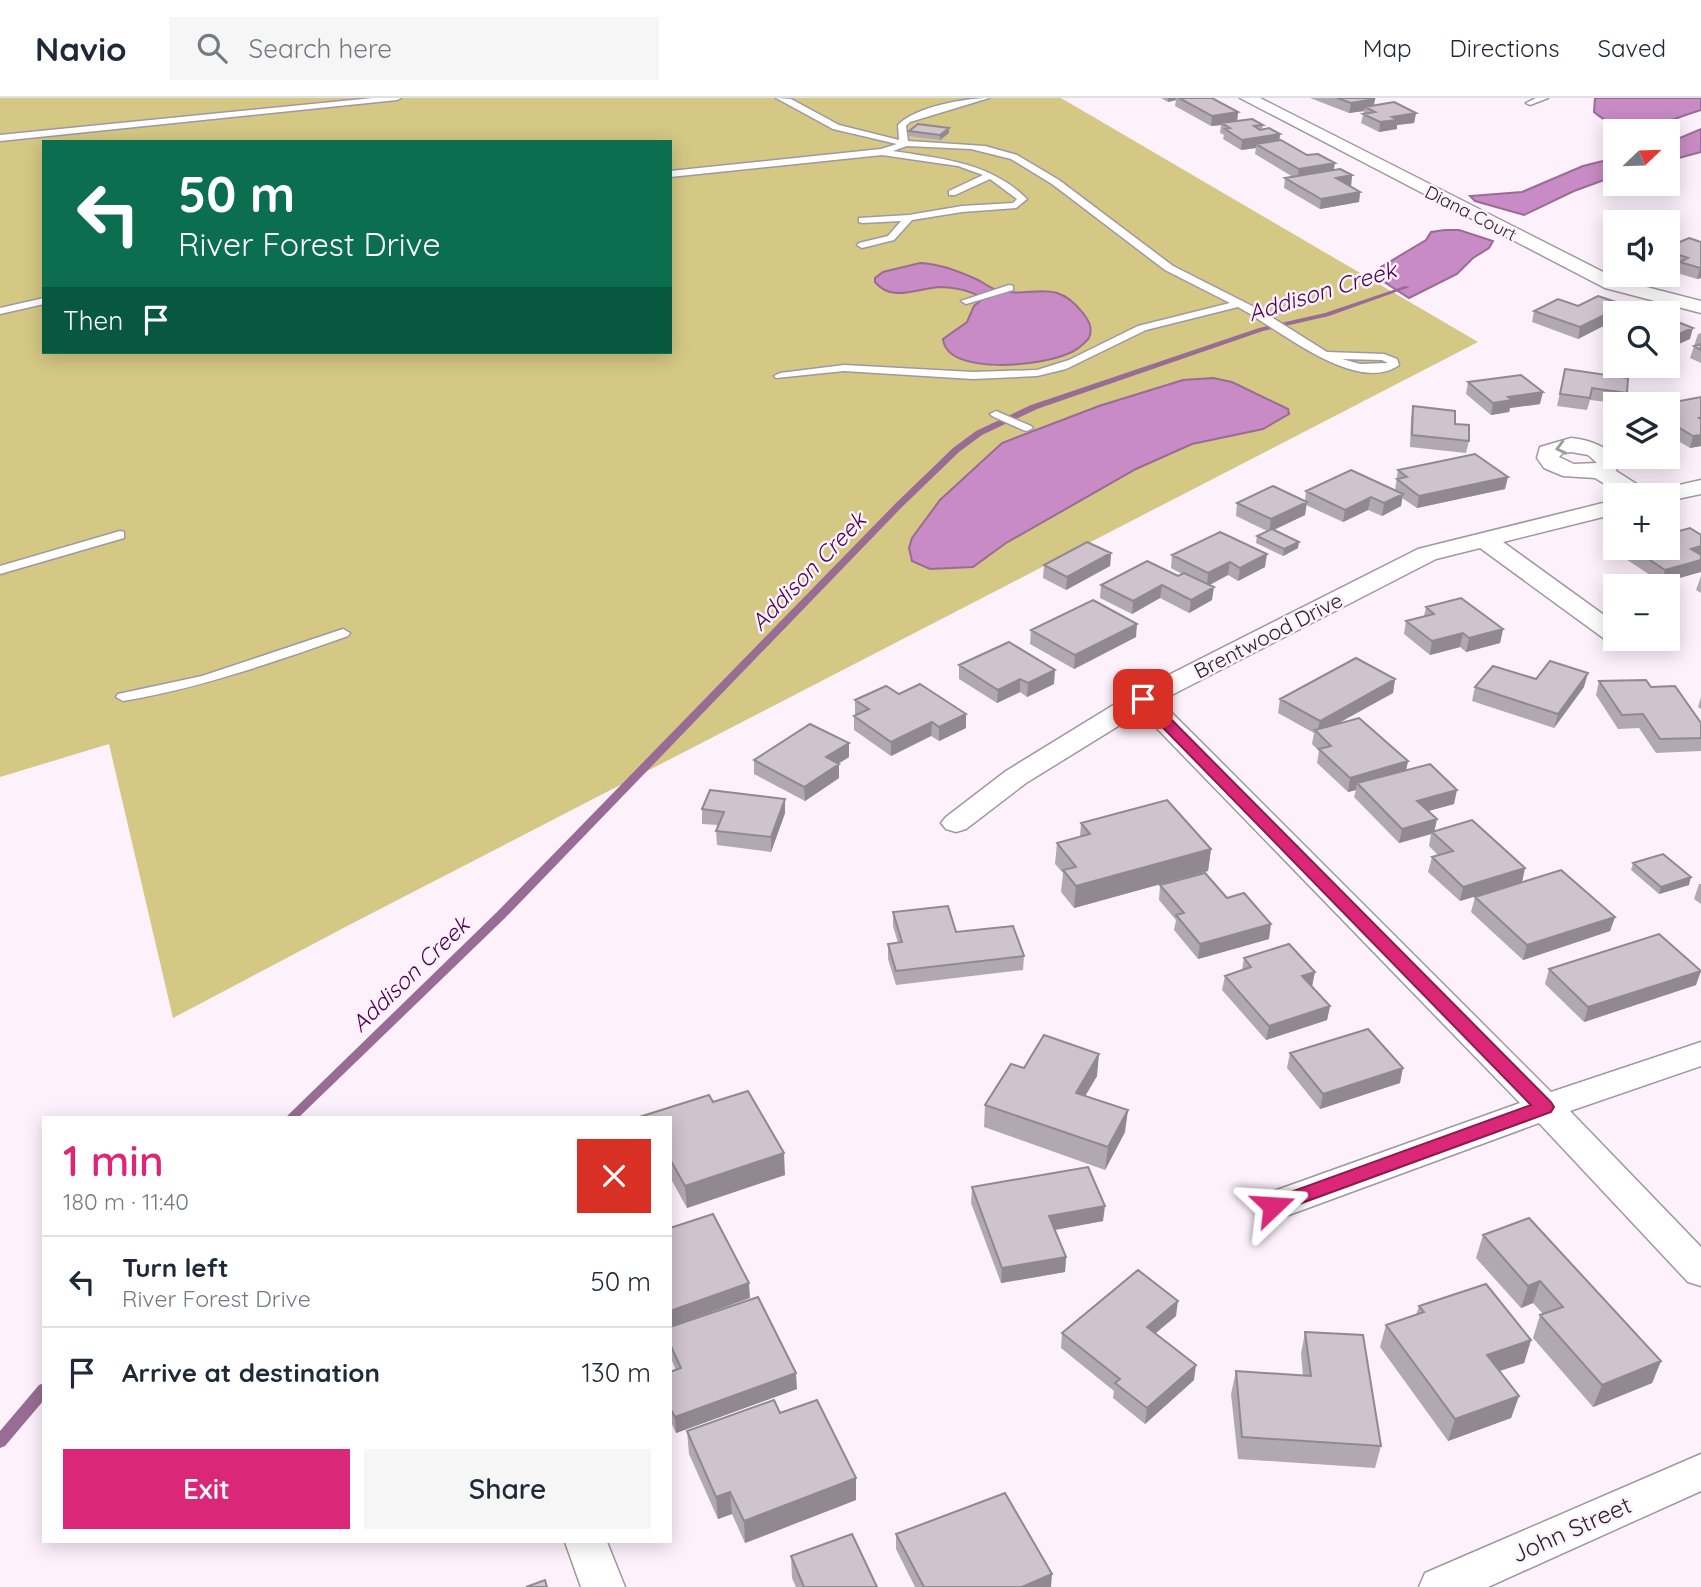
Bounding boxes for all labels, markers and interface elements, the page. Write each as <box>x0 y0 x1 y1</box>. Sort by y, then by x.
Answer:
search box <box>169 17 659 80</box>
text: Navio <box>35 28 127 69</box>
icon: search <box>193 29 231 67</box>
text: Search here <box>249 32 392 65</box>
text: Map <box>1363 33 1412 63</box>
text: Directions <box>1450 33 1560 63</box>
text: Saved <box>1598 33 1666 63</box>
north arrow <box>1603 119 1680 196</box>
map controls <box>1603 119 1680 651</box>
text: 50 m <box>178 163 295 224</box>
icon: left <box>63 168 154 259</box>
street label: Diana Court <box>1421 180 1521 246</box>
button: sound <box>1603 210 1680 287</box>
text: River Forest Drive <box>178 224 440 264</box>
water label: Addison Creek <box>1244 254 1401 327</box>
icon: arrive <box>137 301 175 339</box>
button: search <box>1603 301 1680 378</box>
text: Then <box>63 304 123 337</box>
button: layers <box>1603 392 1680 469</box>
one-way arrow <box>1555 440 1567 454</box>
button: + <box>1603 483 1680 560</box>
water label: Addison Creek <box>744 504 873 636</box>
button: − <box>1603 574 1680 651</box>
street label: Brentwood Drive <box>1189 586 1347 684</box>
pin <box>1113 669 1173 729</box>
icon: arrive <box>1124 680 1162 718</box>
water label: Addison Creek <box>345 909 477 1038</box>
text: 1 min <box>63 1134 164 1187</box>
button: close <box>577 1139 651 1213</box>
position arrow <box>1236 1169 1310 1243</box>
text: 180 m · 11:40 <box>63 1187 189 1216</box>
text: Turn left <box>122 1251 229 1284</box>
icon: left <box>63 1263 101 1301</box>
text: 50 m <box>591 1265 651 1298</box>
text: River Forest Drive <box>122 1284 311 1313</box>
icon: arrive <box>63 1354 101 1392</box>
text: Arrive at destination <box>122 1356 380 1389</box>
text: 130 m <box>581 1356 651 1389</box>
button: Exit <box>63 1449 350 1529</box>
button: Share <box>364 1449 651 1529</box>
street label: John Street <box>1506 1489 1636 1569</box>

